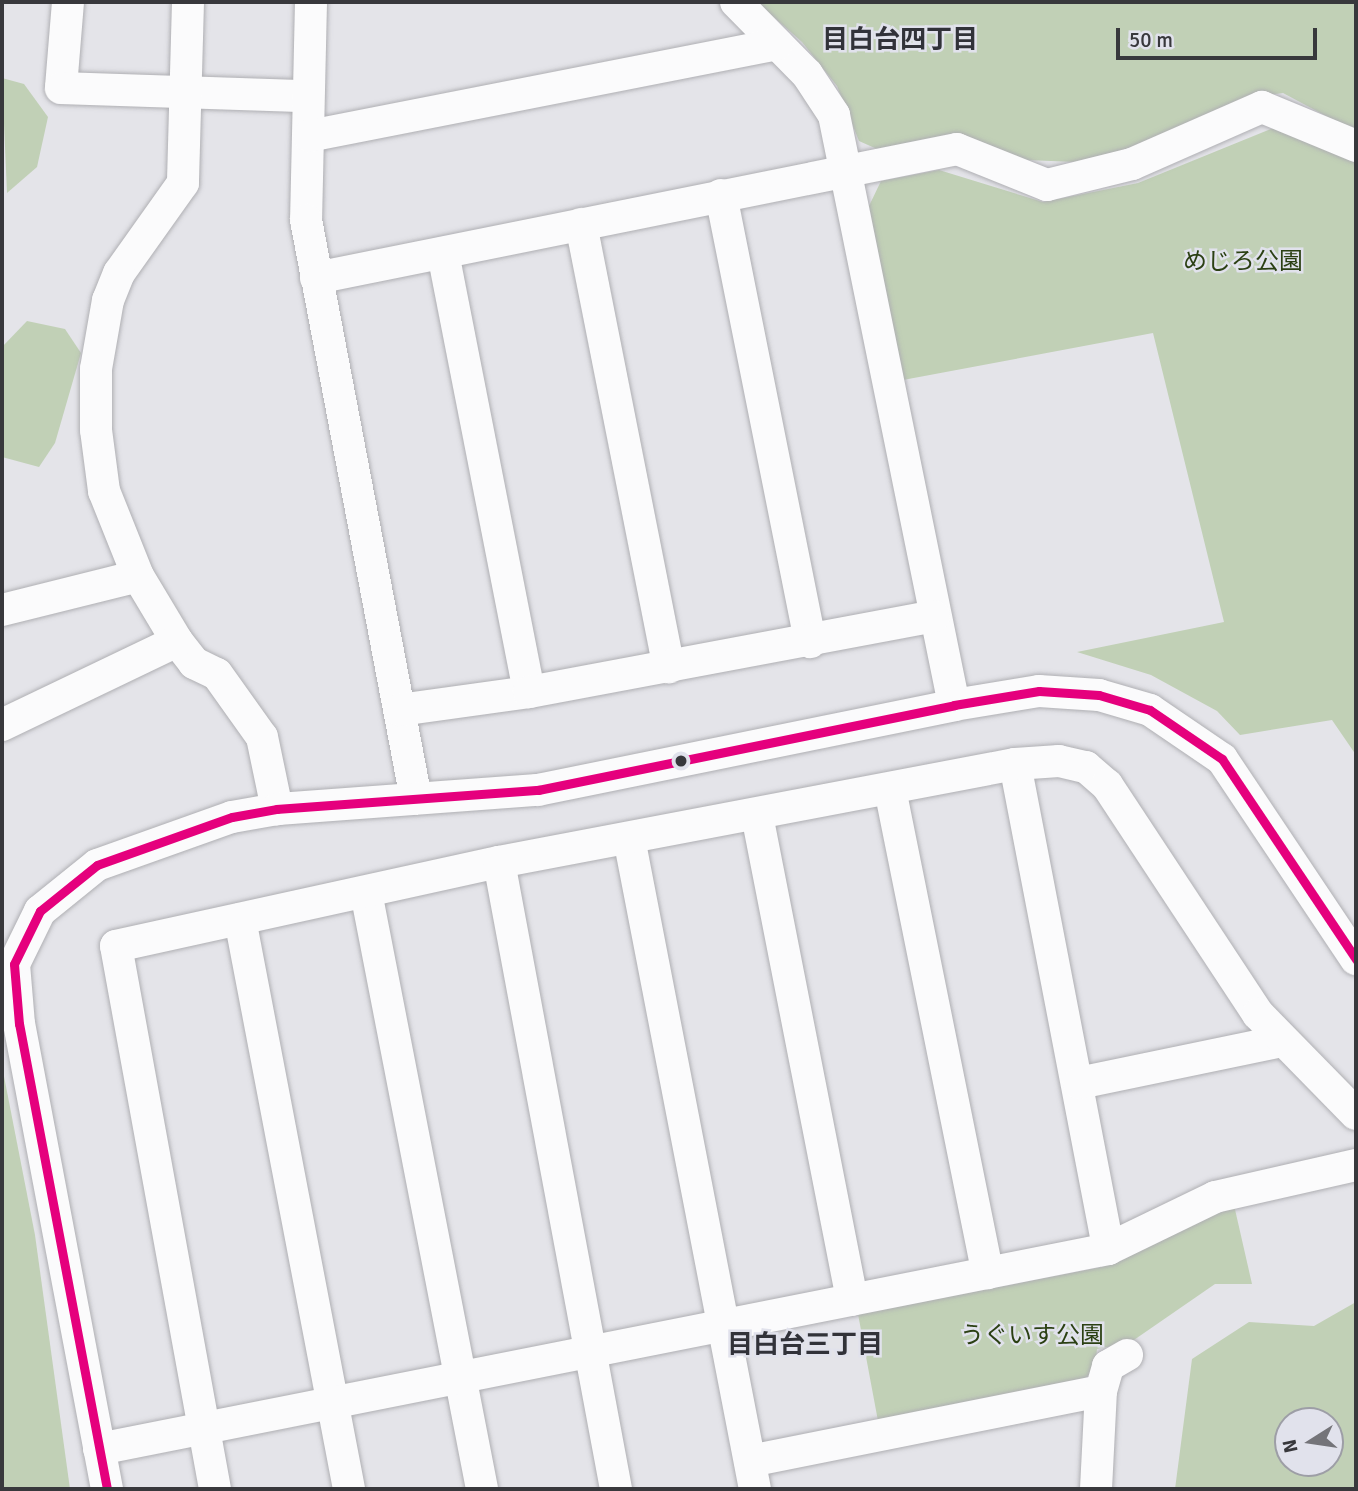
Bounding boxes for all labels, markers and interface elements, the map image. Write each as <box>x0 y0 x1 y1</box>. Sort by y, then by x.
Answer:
scale bar <box>1120 14 1321 58</box>
district label: 目白台四丁目 <box>822 25 978 57</box>
text: 50 m <box>1129 27 1173 53</box>
park label: めじろ公園 <box>1183 248 1303 276</box>
unlabelled marker <box>674 754 688 768</box>
park label: うぐいす公園 <box>960 1322 1104 1350</box>
district label: 目白台三丁目 <box>727 1330 883 1362</box>
north arrow <box>1274 1407 1344 1477</box>
text: N <box>1277 1437 1304 1455</box>

